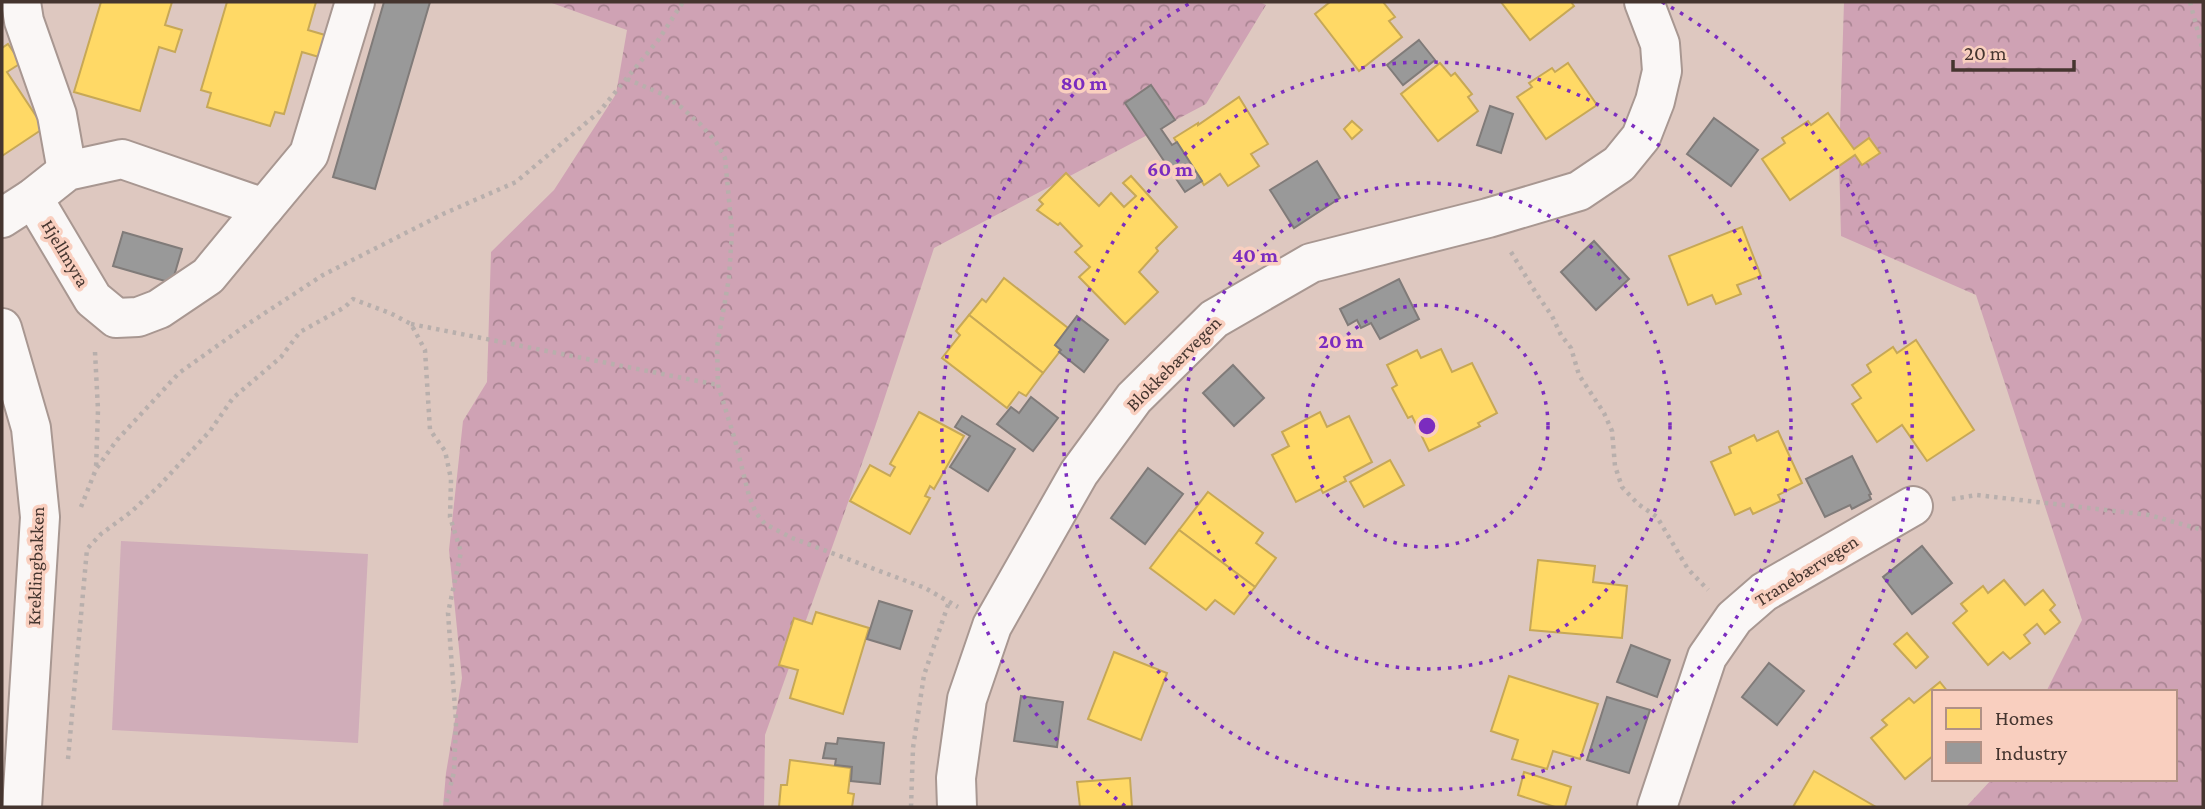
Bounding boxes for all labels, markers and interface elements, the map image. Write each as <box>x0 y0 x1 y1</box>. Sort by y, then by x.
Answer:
scale bar <box>1953 28 2074 72</box>
text: 20 m <box>1964 41 2007 65</box>
text: 80 m <box>1061 71 1108 95</box>
text: 60 m <box>1147 157 1193 181</box>
street label: Hjellmyra <box>36 216 94 291</box>
text: 40 m <box>1232 243 1278 267</box>
street label: Blokkebærvegen <box>1122 312 1225 415</box>
text: 20 m <box>1318 329 1364 353</box>
centre of rings <box>1415 414 1439 438</box>
street label: Kreklingbakken <box>23 506 48 626</box>
street label: Tranebærvegen <box>1751 530 1862 611</box>
legend <box>1932 690 2177 781</box>
text: Homes <box>1995 706 2054 730</box>
text: Industry <box>1995 741 2068 765</box>

